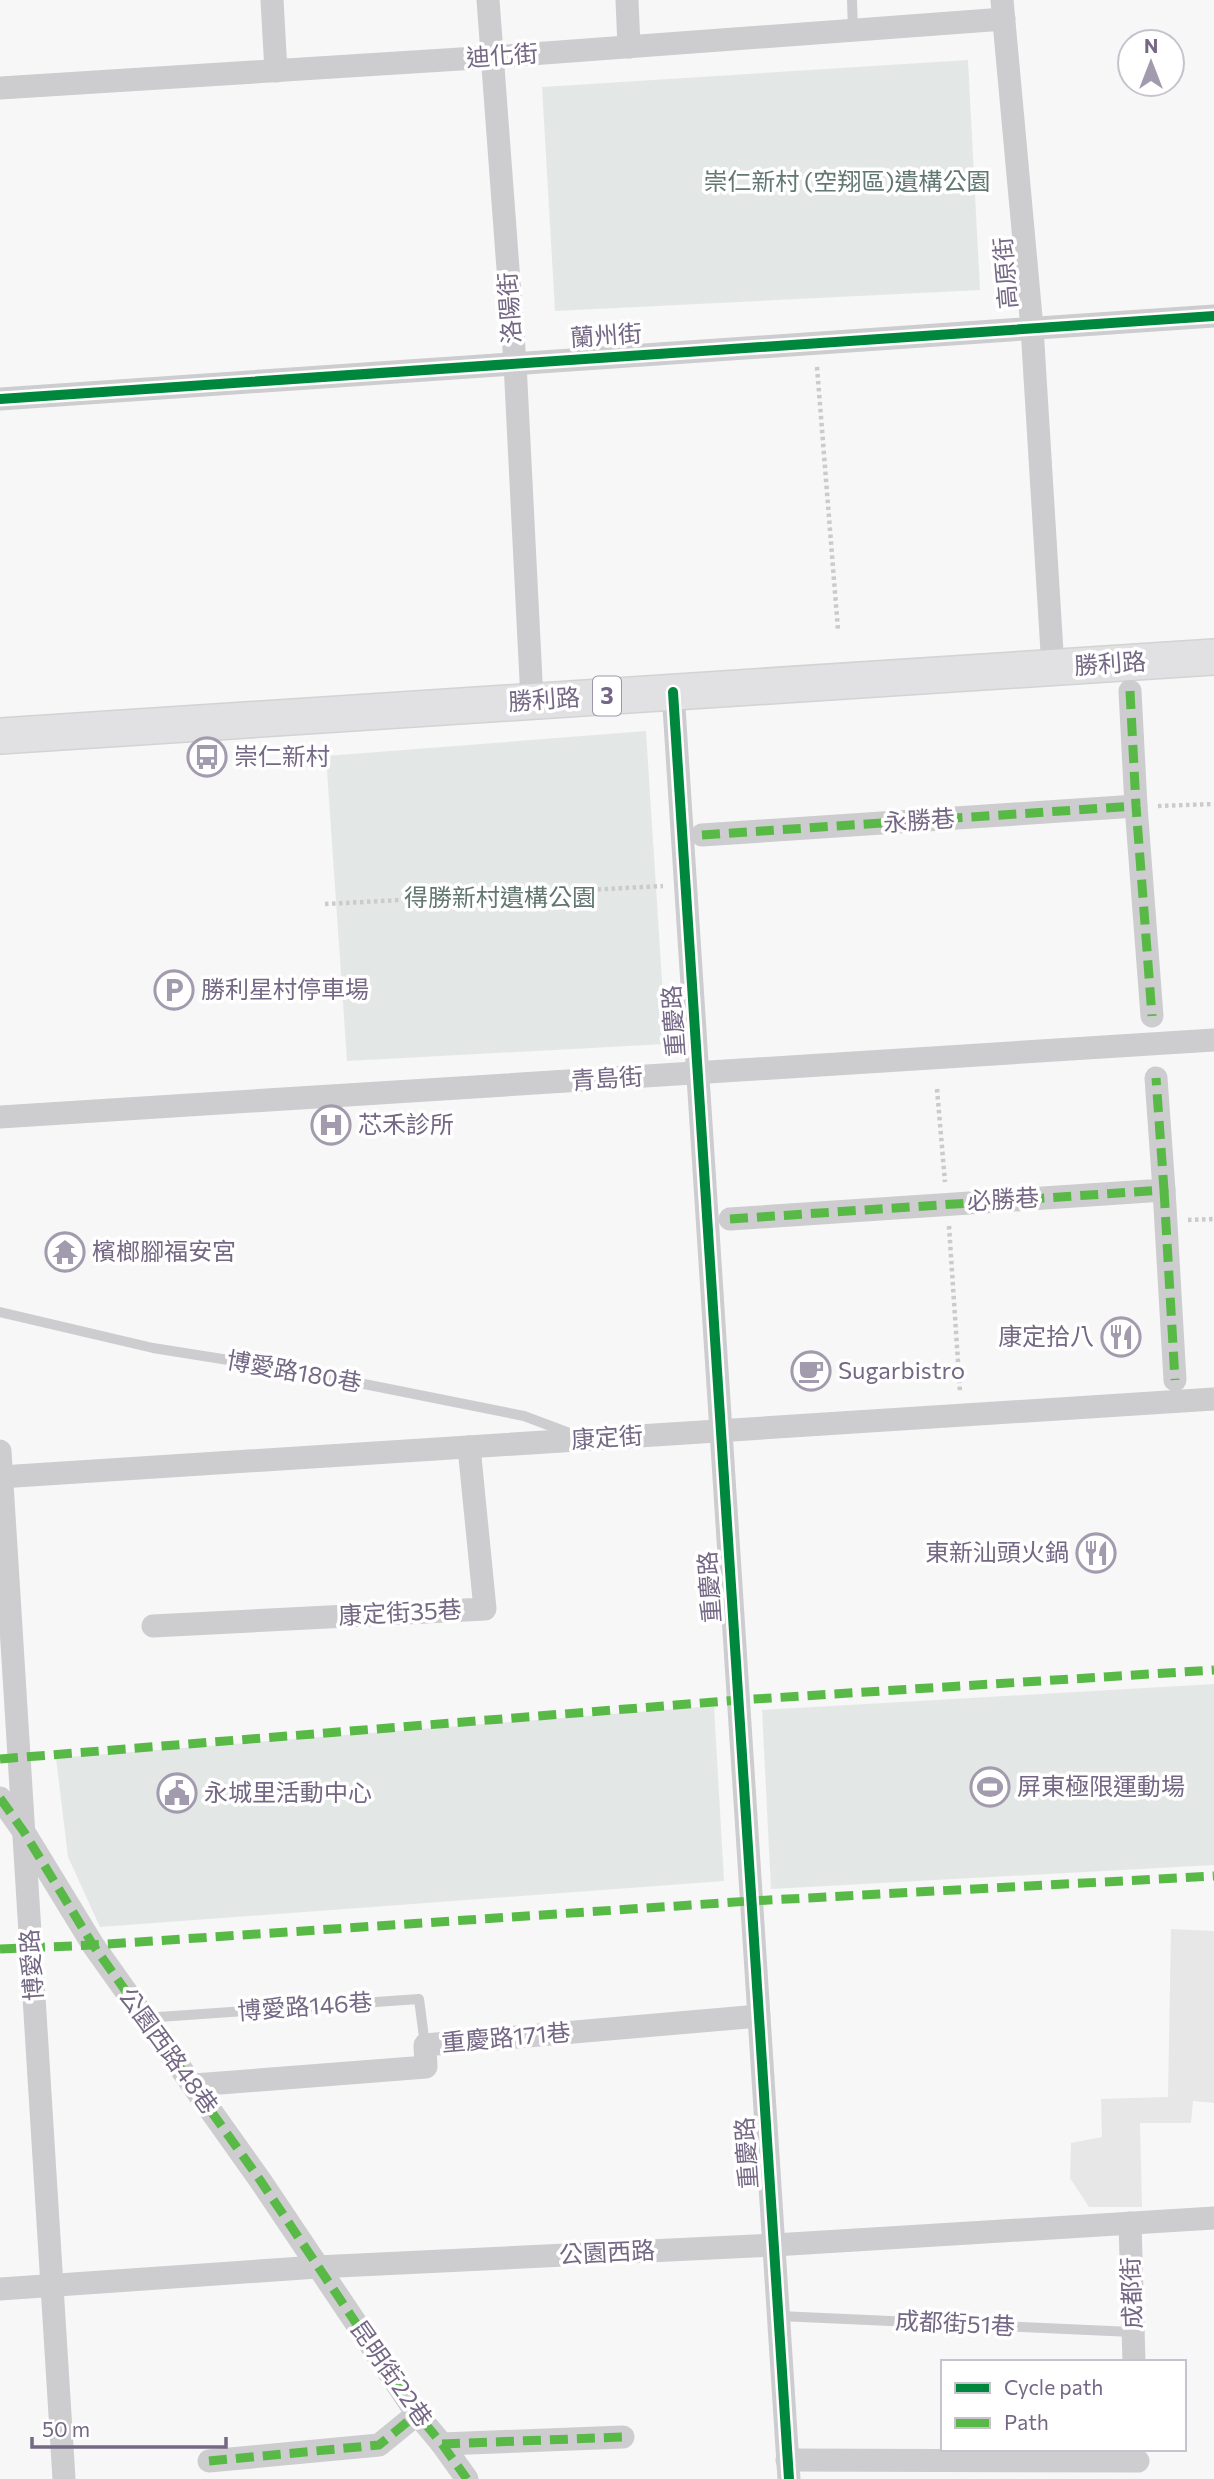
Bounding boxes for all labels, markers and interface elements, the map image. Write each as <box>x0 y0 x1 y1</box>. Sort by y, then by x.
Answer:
north arrow <box>1116 28 1186 98</box>
text: N <box>1144 34 1158 57</box>
street label: 迪化街 <box>465 38 539 71</box>
park label: 崇仁新村 (空翔區)遺構公園 <box>703 166 991 195</box>
street label: 高原街 <box>987 236 1022 310</box>
street label: 洛陽街 <box>492 271 525 345</box>
street label: 蘭州街 <box>569 318 643 351</box>
street label: 勝利路 <box>1073 646 1147 679</box>
road number: 3 <box>593 676 621 716</box>
street label: 勝利路 <box>507 682 581 715</box>
bus stop icon: 崇仁新村 <box>186 736 228 778</box>
place label: 崇仁新村 <box>234 741 330 770</box>
street label: 永勝巷 <box>882 803 956 836</box>
park label: 得勝新村遺構公園 <box>404 882 596 911</box>
parking icon: 勝利星村停車場 <box>153 969 195 1011</box>
place label: 勝利星村停車場 <box>201 974 369 1003</box>
street label: 重慶路 <box>656 984 689 1058</box>
street label: 青島街 <box>570 1061 644 1094</box>
hospital icon: 芯禾診所 <box>310 1104 352 1146</box>
place label: 芯禾診所 <box>358 1109 454 1138</box>
street label: 必勝巷 <box>966 1182 1040 1215</box>
temple icon: 檳榔腳福安宮 <box>44 1231 86 1273</box>
place label: 檳榔腳福安宮 <box>92 1236 236 1265</box>
restaurant icon: 康定拾八 <box>1100 1316 1142 1358</box>
place label: 康定拾八 <box>998 1321 1094 1350</box>
street label: 博愛路180巷 <box>225 1344 364 1397</box>
cafe icon: Sugarbistro <box>790 1350 832 1392</box>
place label: Sugarbistro <box>838 1355 965 1384</box>
street label: 康定街 <box>570 1420 644 1453</box>
restaurant icon: 東新汕頭火鍋 <box>1075 1532 1117 1574</box>
place label: 東新汕頭火鍋 <box>925 1537 1069 1566</box>
street label: 重慶路 <box>692 1550 725 1624</box>
street label: 康定街35巷 <box>338 1594 462 1629</box>
sports icon: 屏東極限運動場 <box>969 1766 1011 1808</box>
place label: 屏東極限運動場 <box>1017 1771 1185 1800</box>
public building icon: 永城里活動中心 <box>156 1772 198 1814</box>
place label: 永城里活動中心 <box>204 1777 372 1806</box>
street label: 博愛路 <box>14 1928 47 2002</box>
street label: 公園西路48巷 <box>114 1981 225 2119</box>
street label: 博愛路146巷 <box>236 1986 373 2025</box>
street label: 重慶路171巷 <box>440 2016 571 2057</box>
street label: 重慶路 <box>729 2116 762 2190</box>
street label: 公園西路 <box>558 2235 656 2268</box>
street label: 成都街 <box>1115 2257 1146 2330</box>
street label: 成都街51巷 <box>894 2305 1016 2340</box>
street label: 昆明街22巷 <box>345 2315 439 2432</box>
legend <box>941 2360 1186 2451</box>
text: Cycle path <box>1004 2374 1103 2399</box>
scale bar <box>32 2406 226 2450</box>
text: Path <box>1004 2409 1049 2434</box>
text: 50 m <box>42 2416 90 2441</box>

